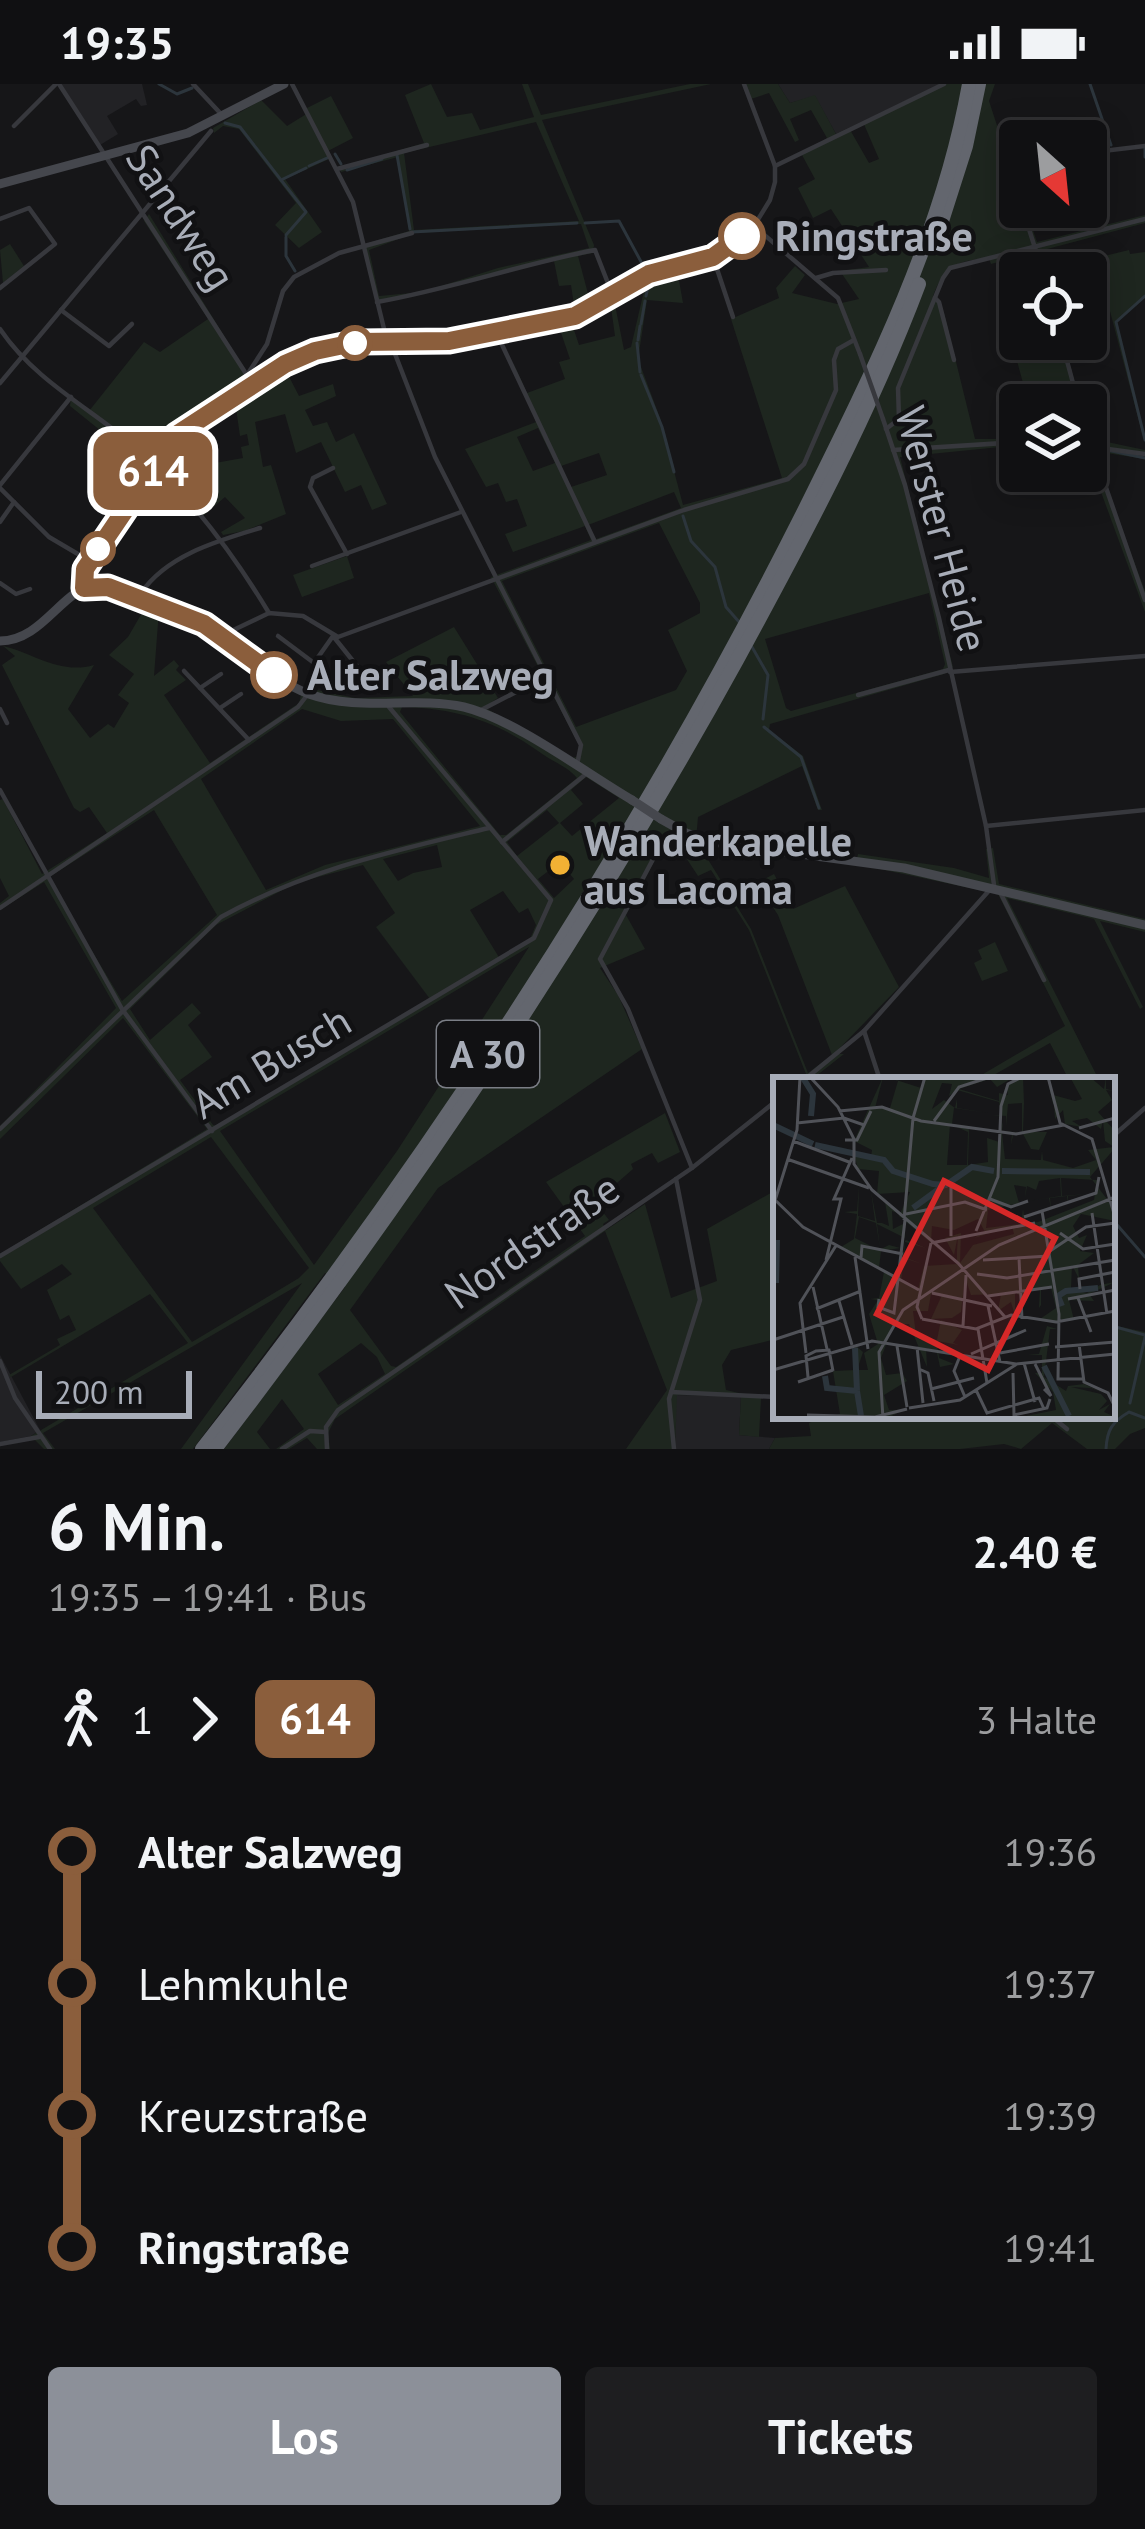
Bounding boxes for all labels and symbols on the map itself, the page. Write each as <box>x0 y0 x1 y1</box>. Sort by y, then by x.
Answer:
north arrow <box>999 120 1107 228</box>
street label: Sandweg <box>114 134 249 300</box>
place label: Ringstraße <box>775 208 973 263</box>
marker: Ringstraße <box>720 214 764 258</box>
unlabelled marker <box>339 327 371 359</box>
street label: Werster Heide <box>883 400 1002 658</box>
line badge: 614 <box>84 432 222 510</box>
unlabelled marker <box>82 533 114 565</box>
place label: Alter Salzweg <box>307 647 554 702</box>
marker: Alter Salzweg <box>252 653 296 697</box>
place label: Wanderkapelle aus Lacoma <box>584 813 852 916</box>
marker: Wanderkapelle aus Lacoma <box>547 852 573 878</box>
street label: Am Busch <box>181 993 361 1131</box>
road number: A 30 <box>437 1021 539 1087</box>
inset map <box>773 1077 1115 1419</box>
street label: Nordstraße <box>434 1160 630 1321</box>
scale bar <box>36 1365 192 1418</box>

